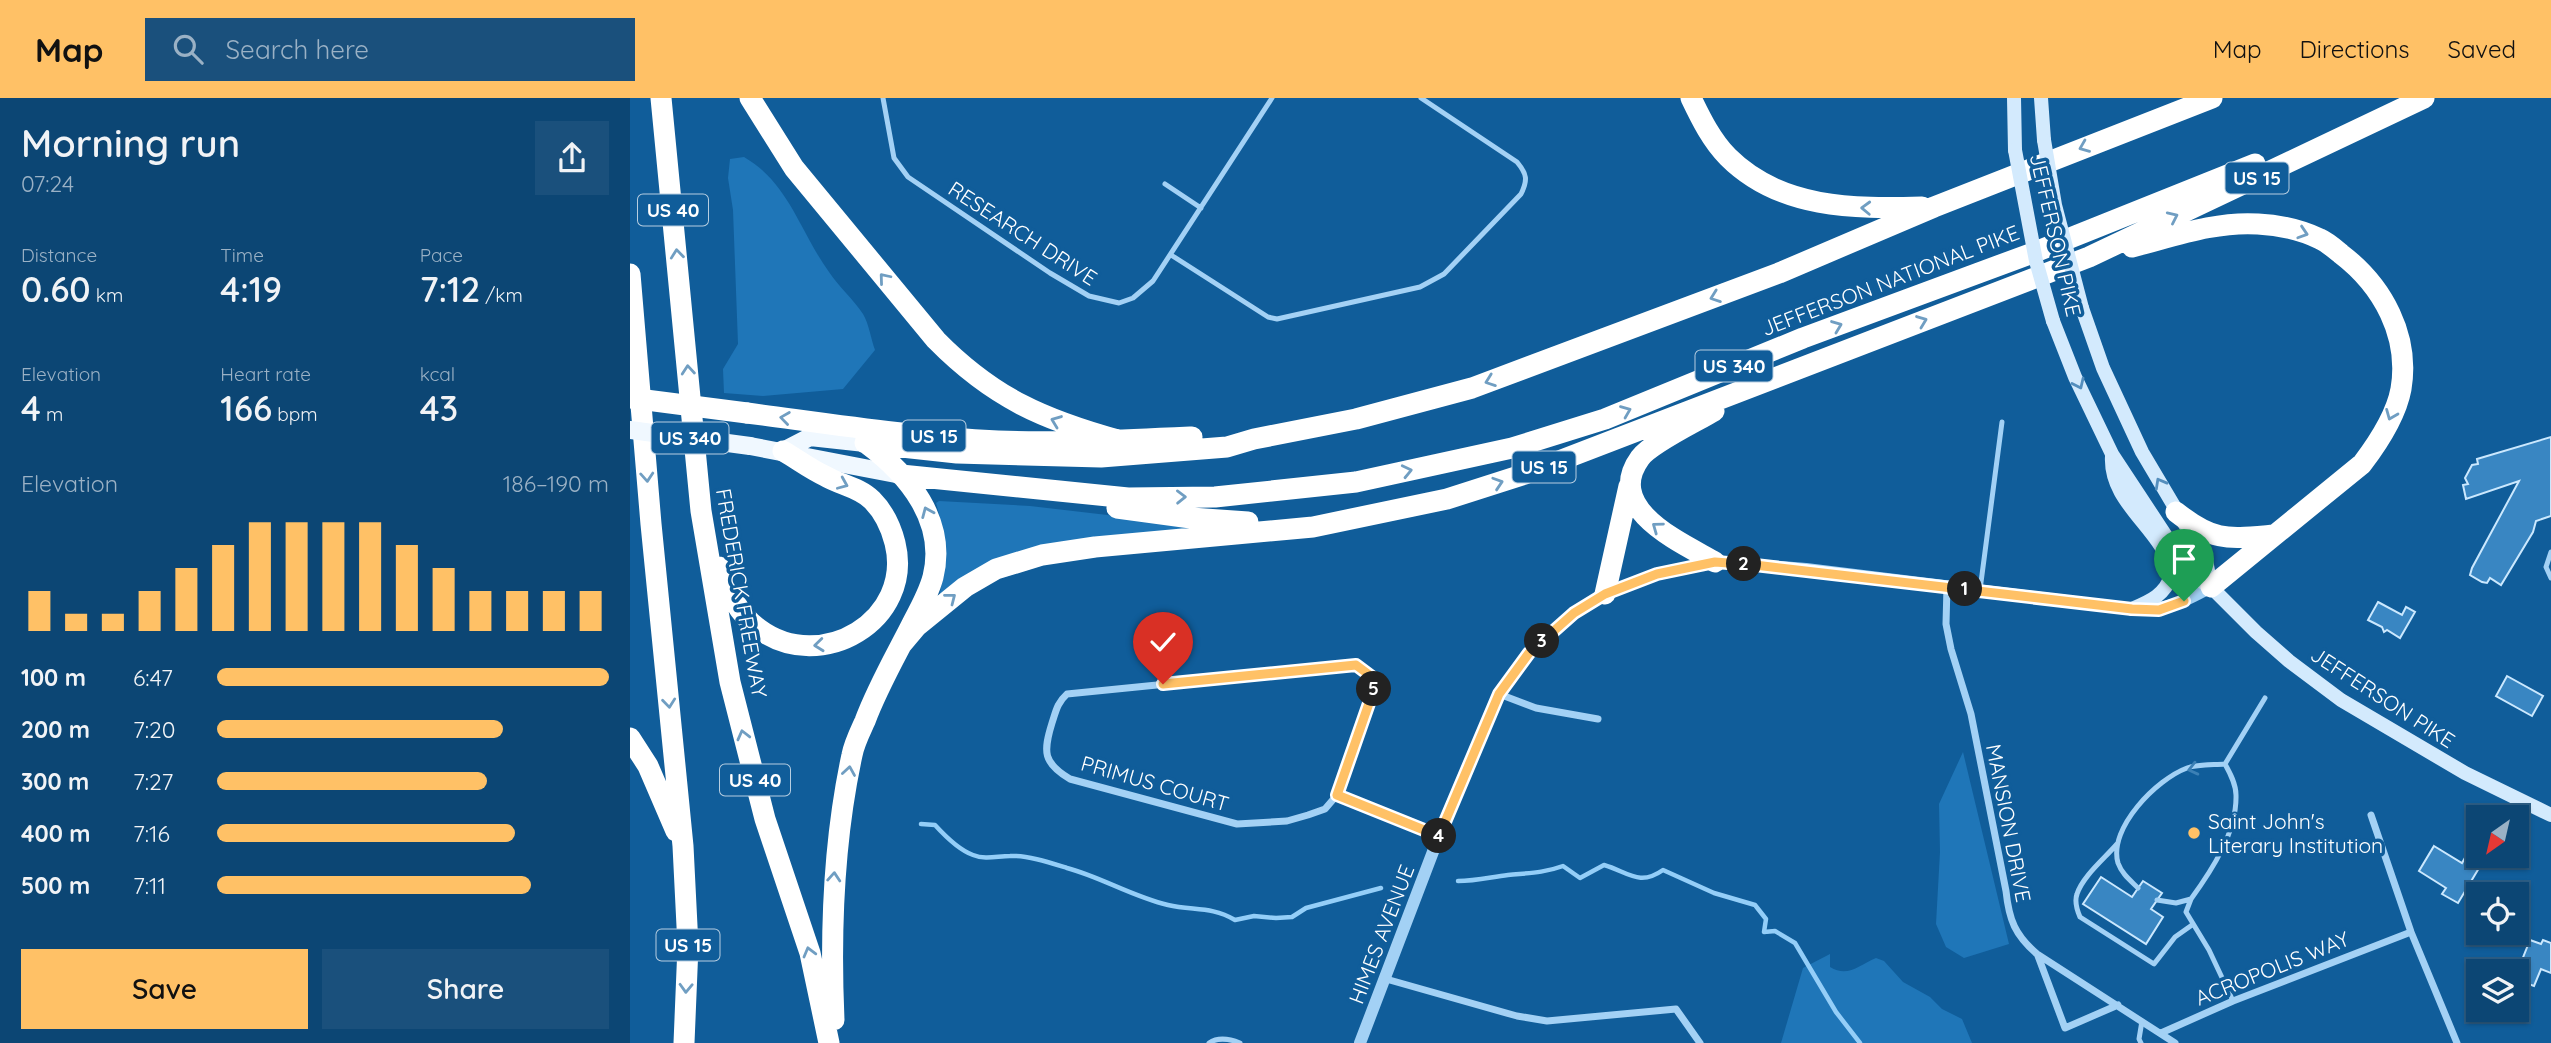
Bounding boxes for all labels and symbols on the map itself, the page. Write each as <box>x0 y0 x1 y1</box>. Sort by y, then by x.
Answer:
one-way arrow <box>2079 139 2091 153</box>
street label: JEFFERSON PIKE <box>2025 151 2087 319</box>
road number: US 15 <box>2226 162 2288 194</box>
street label: RESEARCH DRIVE <box>944 175 1102 291</box>
road number: US 40 <box>638 194 708 226</box>
one-way arrow <box>1860 200 1871 215</box>
one-way arrow <box>2166 212 2178 226</box>
street label: JEFFERSON NATIONAL PIKE <box>1757 219 2023 341</box>
one-way arrow <box>2296 225 2308 239</box>
one-way arrow <box>670 248 685 259</box>
one-way arrow <box>880 273 892 286</box>
one-way arrow <box>1710 289 1722 303</box>
one-way arrow <box>1915 315 1927 329</box>
one-way arrow <box>1830 320 1842 334</box>
road number: US 340 <box>1696 350 1772 382</box>
one-way arrow <box>681 364 696 375</box>
one-way arrow <box>1484 373 1496 387</box>
one-way arrow <box>2070 377 2084 389</box>
one-way arrow <box>1619 405 1631 419</box>
one-way arrow <box>2385 408 2399 420</box>
one-way arrow <box>779 411 791 426</box>
one-way arrow <box>1051 415 1063 429</box>
road number: US 15 <box>902 420 966 452</box>
road number: US 340 <box>652 422 728 454</box>
road number: US 15 <box>1513 452 1576 482</box>
one-way arrow <box>1401 465 1413 479</box>
one-way arrow <box>639 472 654 483</box>
one-way arrow <box>836 476 848 490</box>
one-way arrow <box>1492 476 1504 491</box>
one-way arrow <box>2155 478 2168 490</box>
street label: FREDERICK FREEWAY <box>711 486 773 700</box>
one-way arrow <box>1176 489 1187 505</box>
one-way arrow <box>921 507 935 519</box>
one-way arrow <box>1652 523 1665 535</box>
pin <box>2154 529 2214 601</box>
pin: 2 <box>1726 546 1762 582</box>
pin: 1 <box>1948 572 1982 606</box>
one-way arrow <box>943 594 955 607</box>
pin <box>1133 612 1193 684</box>
pin: 3 <box>1524 624 1560 658</box>
one-way arrow <box>813 638 825 653</box>
street label: JEFFERSON PIKE <box>2306 641 2460 753</box>
pin: 5 <box>1356 672 1392 706</box>
one-way arrow <box>661 698 676 709</box>
one-way arrow <box>737 729 751 741</box>
street label: MANSION DRIVE <box>1981 742 2037 904</box>
street label: PRIMUS COURT <box>1078 749 1232 817</box>
one-way arrow <box>2188 760 2200 775</box>
road number: US 40 <box>720 764 790 796</box>
one-way arrow <box>841 765 856 777</box>
north arrow <box>2466 805 2529 868</box>
place label: Saint John's Literary Institution <box>2208 808 2383 858</box>
pin: 4 <box>1422 818 1456 854</box>
marker: Saint John's Literary Institution <box>2186 825 2202 841</box>
street label: HIMES AVENUE <box>1343 861 1419 1007</box>
one-way arrow <box>826 871 841 882</box>
street label: ACROPOLIS WAY <box>2191 925 2353 1011</box>
road number: US 15 <box>657 930 720 960</box>
one-way arrow <box>803 947 817 959</box>
one-way arrow <box>679 982 694 993</box>

